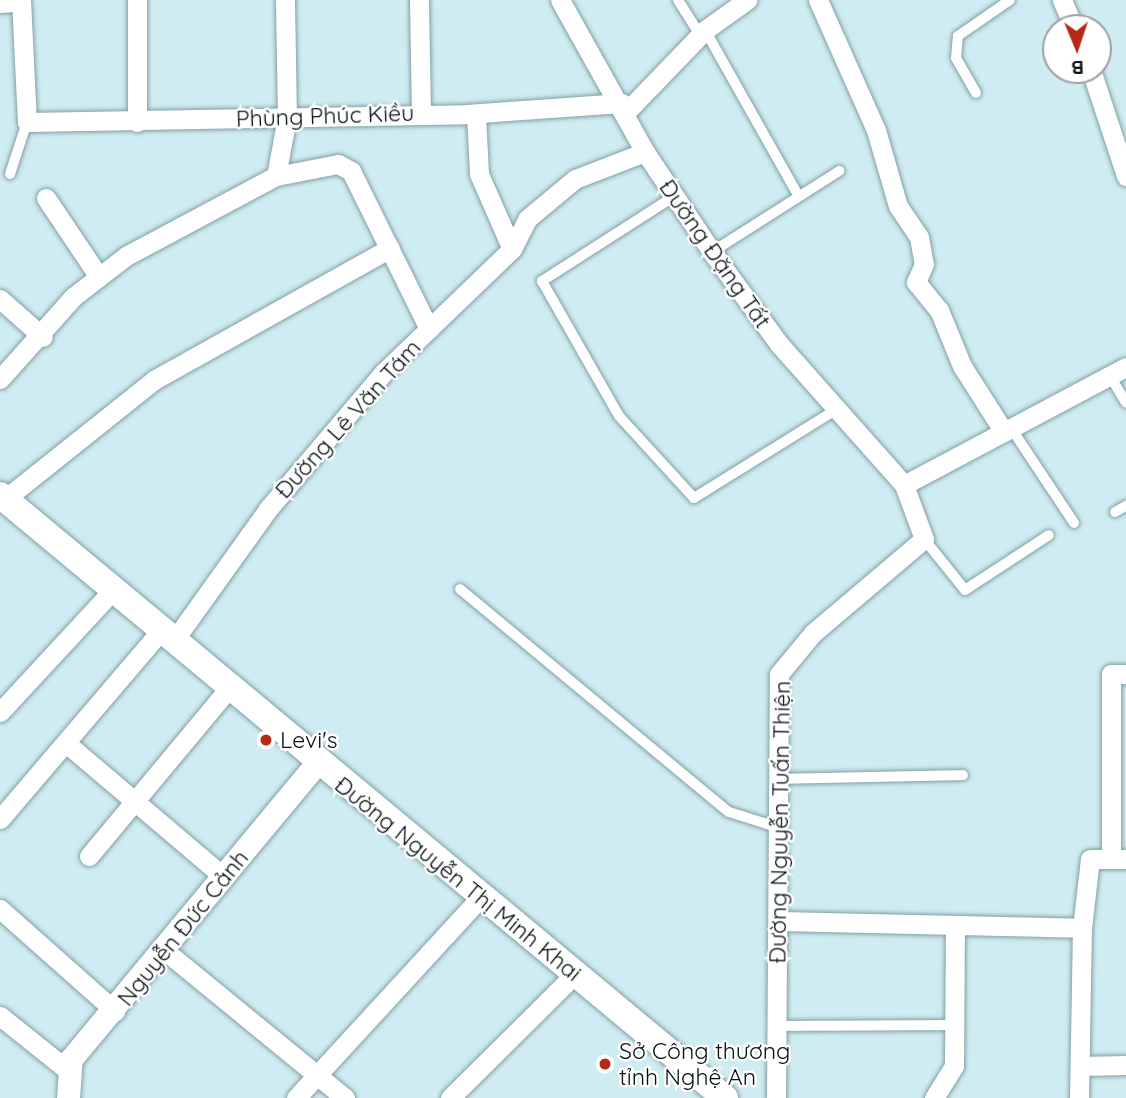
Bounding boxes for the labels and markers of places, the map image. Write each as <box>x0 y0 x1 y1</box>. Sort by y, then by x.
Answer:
place label: Levi's <box>280 726 337 754</box>
marker: Levi's <box>258 732 274 748</box>
place label: Sở Công thương tỉnh Nghệ An <box>619 1037 790 1091</box>
marker: Sở Công thương tỉnh Nghệ An <box>597 1056 613 1072</box>

